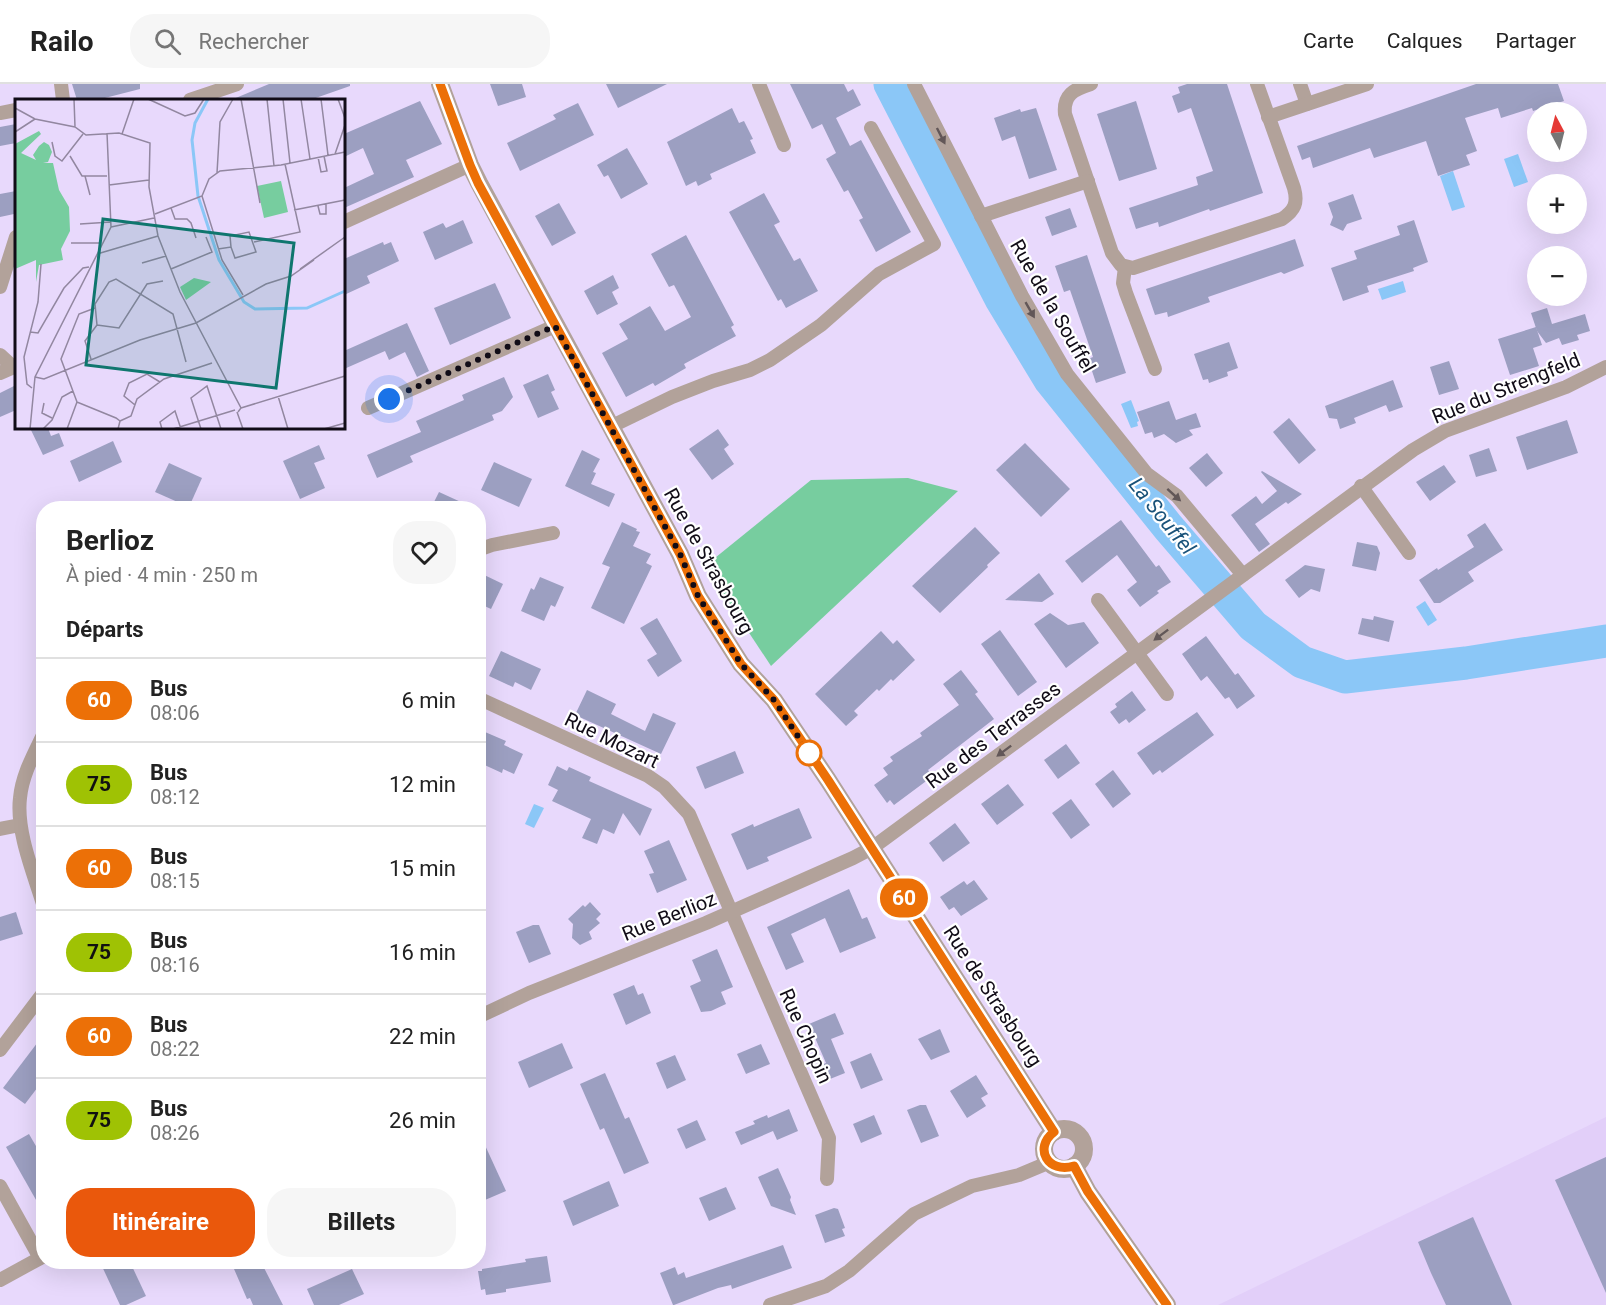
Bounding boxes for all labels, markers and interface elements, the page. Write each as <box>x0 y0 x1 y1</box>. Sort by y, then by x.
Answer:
search box <box>130 14 550 68</box>
text: Railo <box>30 25 94 58</box>
icon: search <box>151 25 184 58</box>
text: Rechercher <box>199 29 309 54</box>
text: Carte <box>1303 29 1354 53</box>
text: Calques <box>1387 29 1462 53</box>
text: Partager <box>1495 29 1576 53</box>
inset map <box>15 99 345 429</box>
north arrow <box>1527 102 1587 162</box>
map controls <box>1527 102 1587 306</box>
one-way arrow <box>936 128 945 145</box>
button: + <box>1527 174 1587 234</box>
street label: Rue de la Souffel <box>1005 235 1101 377</box>
button: − <box>1527 246 1587 306</box>
one-way arrow <box>1024 302 1035 318</box>
street label: Rue du Strengfeld <box>1428 347 1584 429</box>
your location <box>374 384 404 414</box>
water label: La Souffel <box>1124 473 1201 560</box>
street label: Rue de Strasbourg <box>659 484 759 638</box>
one-way arrow <box>1167 488 1182 502</box>
button: heart <box>393 521 456 584</box>
text: Berlioz <box>66 524 154 557</box>
text: À pied · 4 min · 250 m <box>66 563 258 587</box>
text: Départs <box>66 617 144 642</box>
one-way arrow <box>1153 629 1169 641</box>
text: Bus <box>150 676 188 701</box>
street label: Rue des Terrasses <box>921 676 1065 794</box>
text: 60 <box>87 688 111 712</box>
text: 6 min <box>401 688 456 713</box>
text: 08:06 <box>150 701 200 725</box>
street label: Rue Mozart <box>561 707 663 773</box>
unlabelled marker <box>796 740 822 766</box>
one-way arrow <box>997 745 1013 757</box>
text: Bus <box>150 760 188 785</box>
text: 75 <box>87 772 111 796</box>
text: 12 min <box>389 772 456 797</box>
text: 08:12 <box>150 785 200 809</box>
text: Bus <box>150 844 188 869</box>
text: 60 <box>87 856 111 880</box>
text: 15 min <box>389 856 456 881</box>
text: 08:15 <box>150 869 200 893</box>
line badge: 60 <box>877 878 931 918</box>
street label: Rue Berlioz <box>618 886 720 946</box>
text: 60 <box>892 886 916 910</box>
street label: Rue de Strasbourg <box>938 921 1048 1071</box>
text: Bus <box>150 928 188 953</box>
text: 75 <box>87 940 111 964</box>
text: 16 min <box>389 940 456 965</box>
text: 08:16 <box>150 953 200 977</box>
street label: Rue Chopin <box>774 985 838 1087</box>
text: Bus <box>150 1012 188 1037</box>
text: 60 <box>87 1024 111 1048</box>
text: 22 min <box>389 1024 456 1049</box>
text: 08:22 <box>150 1037 200 1061</box>
text: Bus <box>150 1096 188 1121</box>
text: 75 <box>87 1108 111 1132</box>
text: 26 min <box>389 1108 456 1133</box>
text: 08:26 <box>150 1121 200 1145</box>
button: Itinéraire <box>66 1188 255 1257</box>
button: Billets <box>267 1188 456 1257</box>

